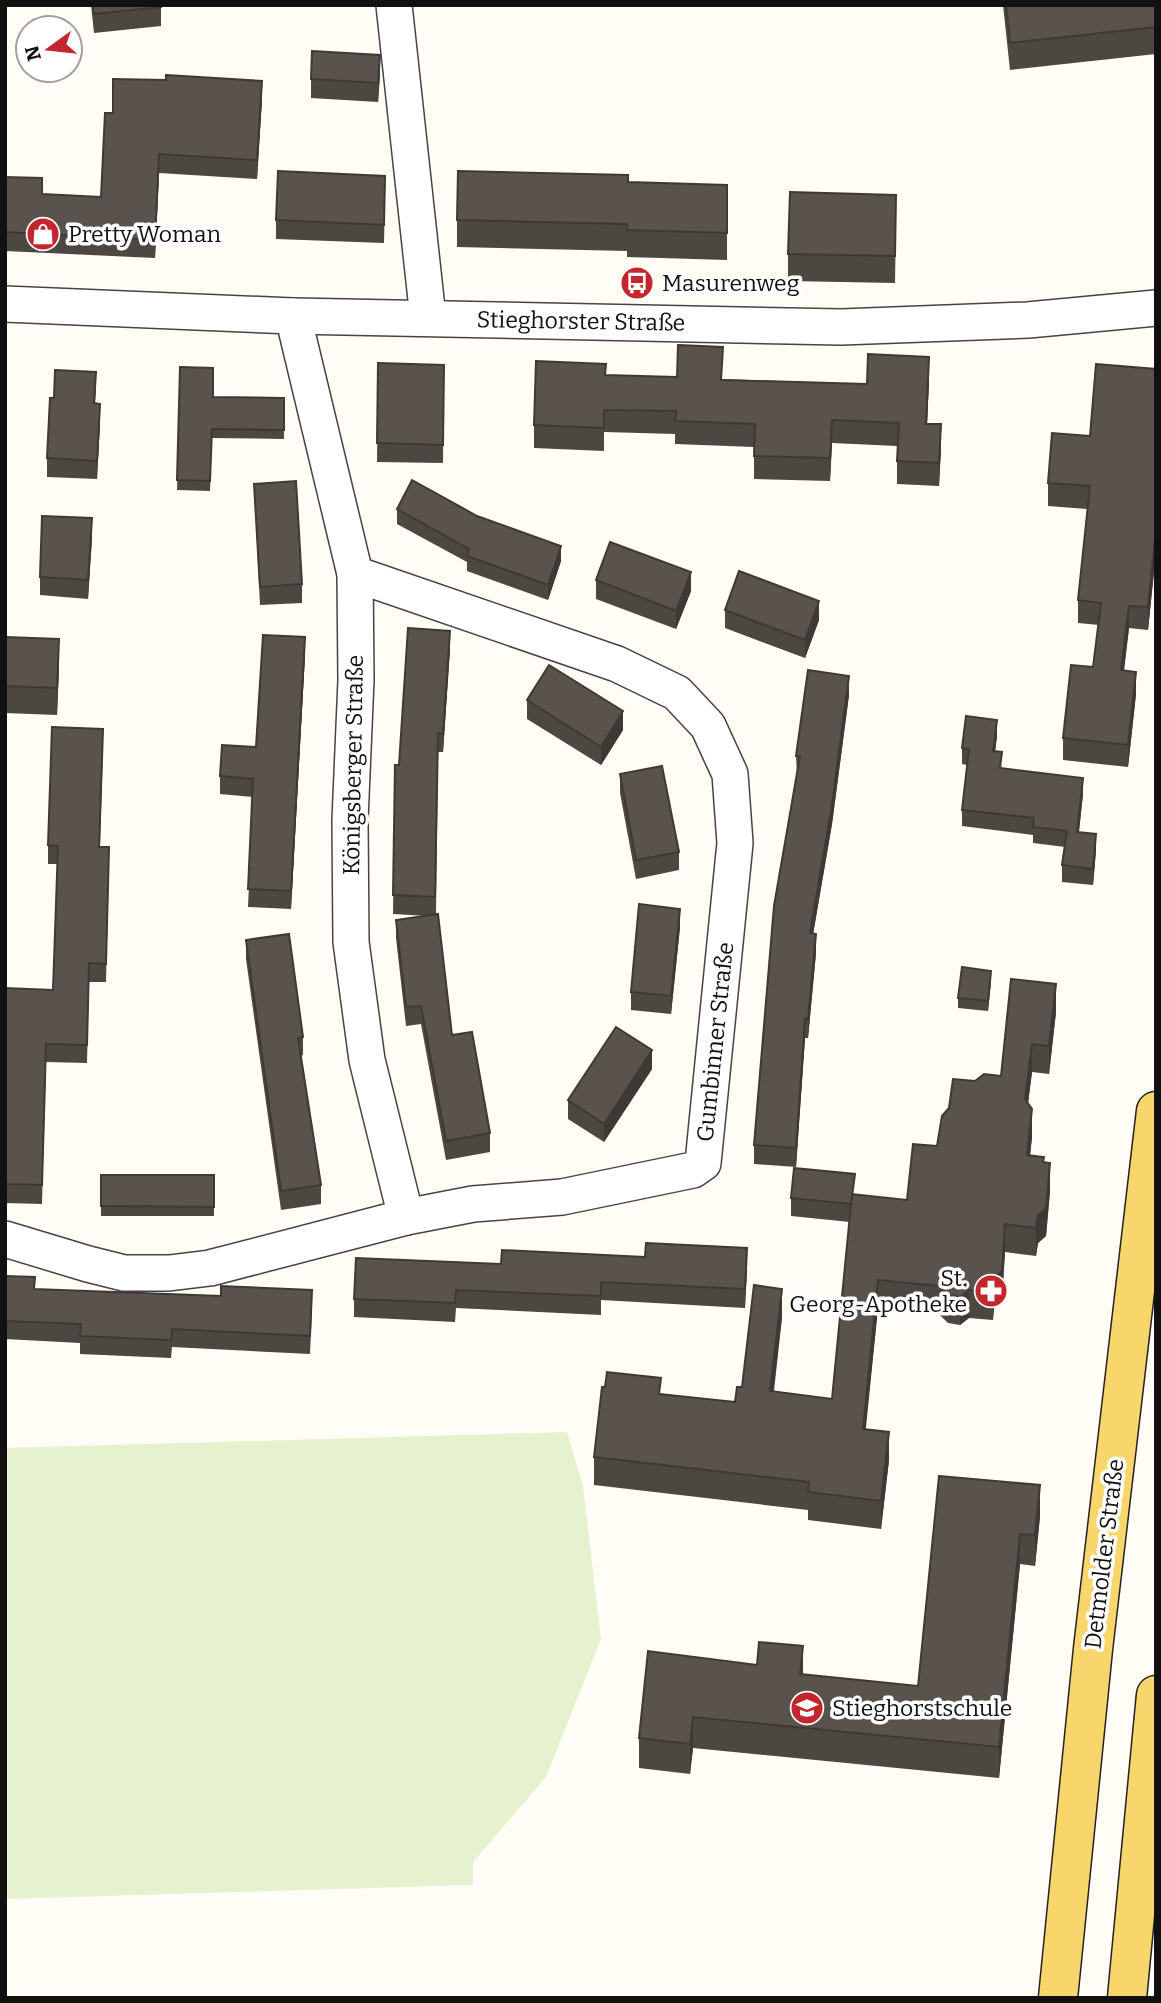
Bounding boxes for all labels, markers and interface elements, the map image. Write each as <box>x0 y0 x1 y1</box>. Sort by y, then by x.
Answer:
north arrow <box>14 14 84 84</box>
text: N <box>20 43 46 63</box>
shop icon: Pretty Woman <box>24 215 62 253</box>
place label: Pretty Woman <box>68 220 221 248</box>
bus stop icon: Masurenweg <box>618 264 656 302</box>
place label: Masurenweg <box>662 269 800 297</box>
street label: Stieghorster Straße <box>476 305 686 337</box>
street label: Königsberger Straße <box>337 655 369 875</box>
street label: Gumbinner Straße <box>691 941 739 1143</box>
place label: St. Georg-Apotheke <box>789 1264 967 1318</box>
pharmacy icon: St. Georg-Apotheke <box>972 1272 1010 1310</box>
street label: Detmolder Straße <box>1078 1457 1130 1651</box>
school or university icon: Stieghorstschule <box>788 1689 826 1727</box>
place label: Stieghorstschule <box>832 1694 1012 1722</box>

